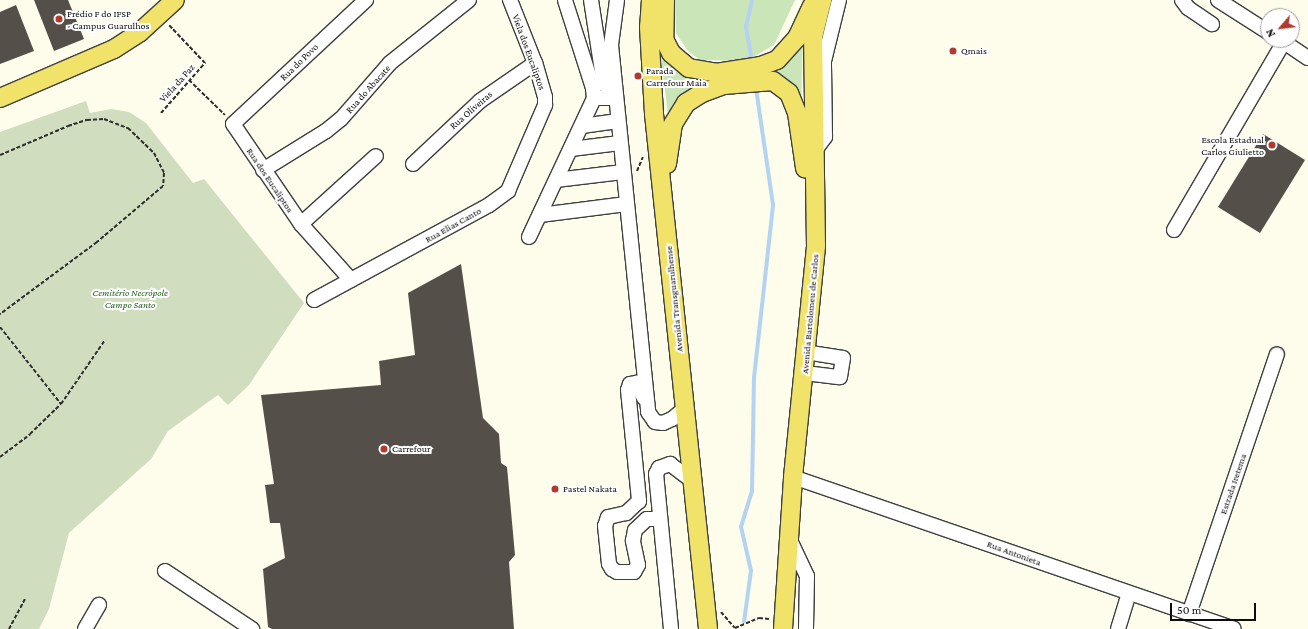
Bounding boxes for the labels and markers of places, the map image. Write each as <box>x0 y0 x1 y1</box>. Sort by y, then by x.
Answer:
place label: Prédio F do IFSP - Campus Guarulhos <box>67 7 149 30</box>
marker: Prédio F do IFSP - Campus Guarulhos <box>54 14 64 24</box>
place label: Qmais <box>961 45 987 57</box>
marker: Qmais <box>948 46 958 56</box>
place label: Parada Carrefour Maia <box>646 64 707 88</box>
marker: Parada Carrefour Maia <box>633 71 643 81</box>
place label: Escola Estadual Carlos Giulietto <box>1201 133 1264 156</box>
marker: Escola Estadual Carlos Giulietto <box>1267 140 1277 150</box>
place label: Carrefour <box>392 443 430 455</box>
marker: Carrefour <box>379 444 389 454</box>
place label: Pastel Nakata <box>563 483 617 495</box>
marker: Pastel Nakata <box>550 484 560 494</box>

